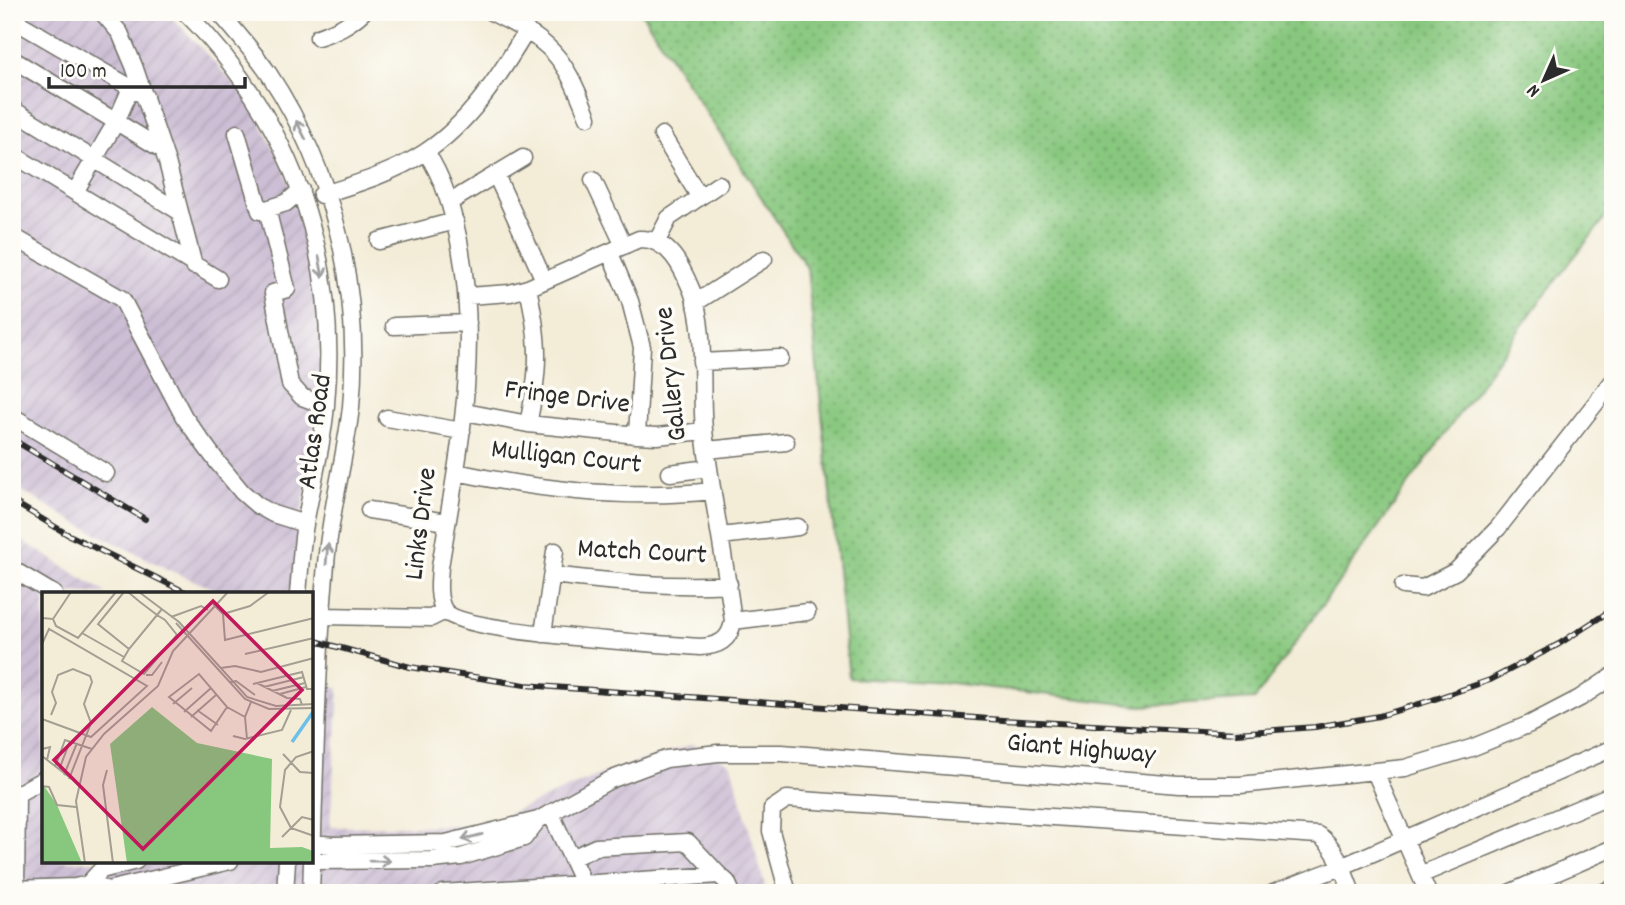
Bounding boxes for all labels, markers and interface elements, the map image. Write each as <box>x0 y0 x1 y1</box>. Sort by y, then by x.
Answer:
scale bar <box>49 46 245 90</box>
north arrow <box>1510 46 1580 116</box>
text: 100 m <box>60 58 107 88</box>
text: N <box>1522 77 1547 102</box>
one-way arrow <box>294 121 308 141</box>
one-way arrow <box>314 255 328 278</box>
street label: Gallery Drive <box>646 305 700 443</box>
street label: Fringe Drive <box>502 371 632 427</box>
street label: Atlas Road <box>289 372 345 492</box>
street label: Mulligan Court <box>489 431 643 487</box>
street label: Links Drive <box>396 465 450 583</box>
street label: Match Court <box>576 531 708 577</box>
one-way arrow <box>320 544 333 566</box>
inset map <box>42 592 313 863</box>
street label: Giant Highway <box>1005 725 1158 777</box>
one-way arrow <box>461 831 484 844</box>
one-way arrow <box>368 854 391 867</box>

